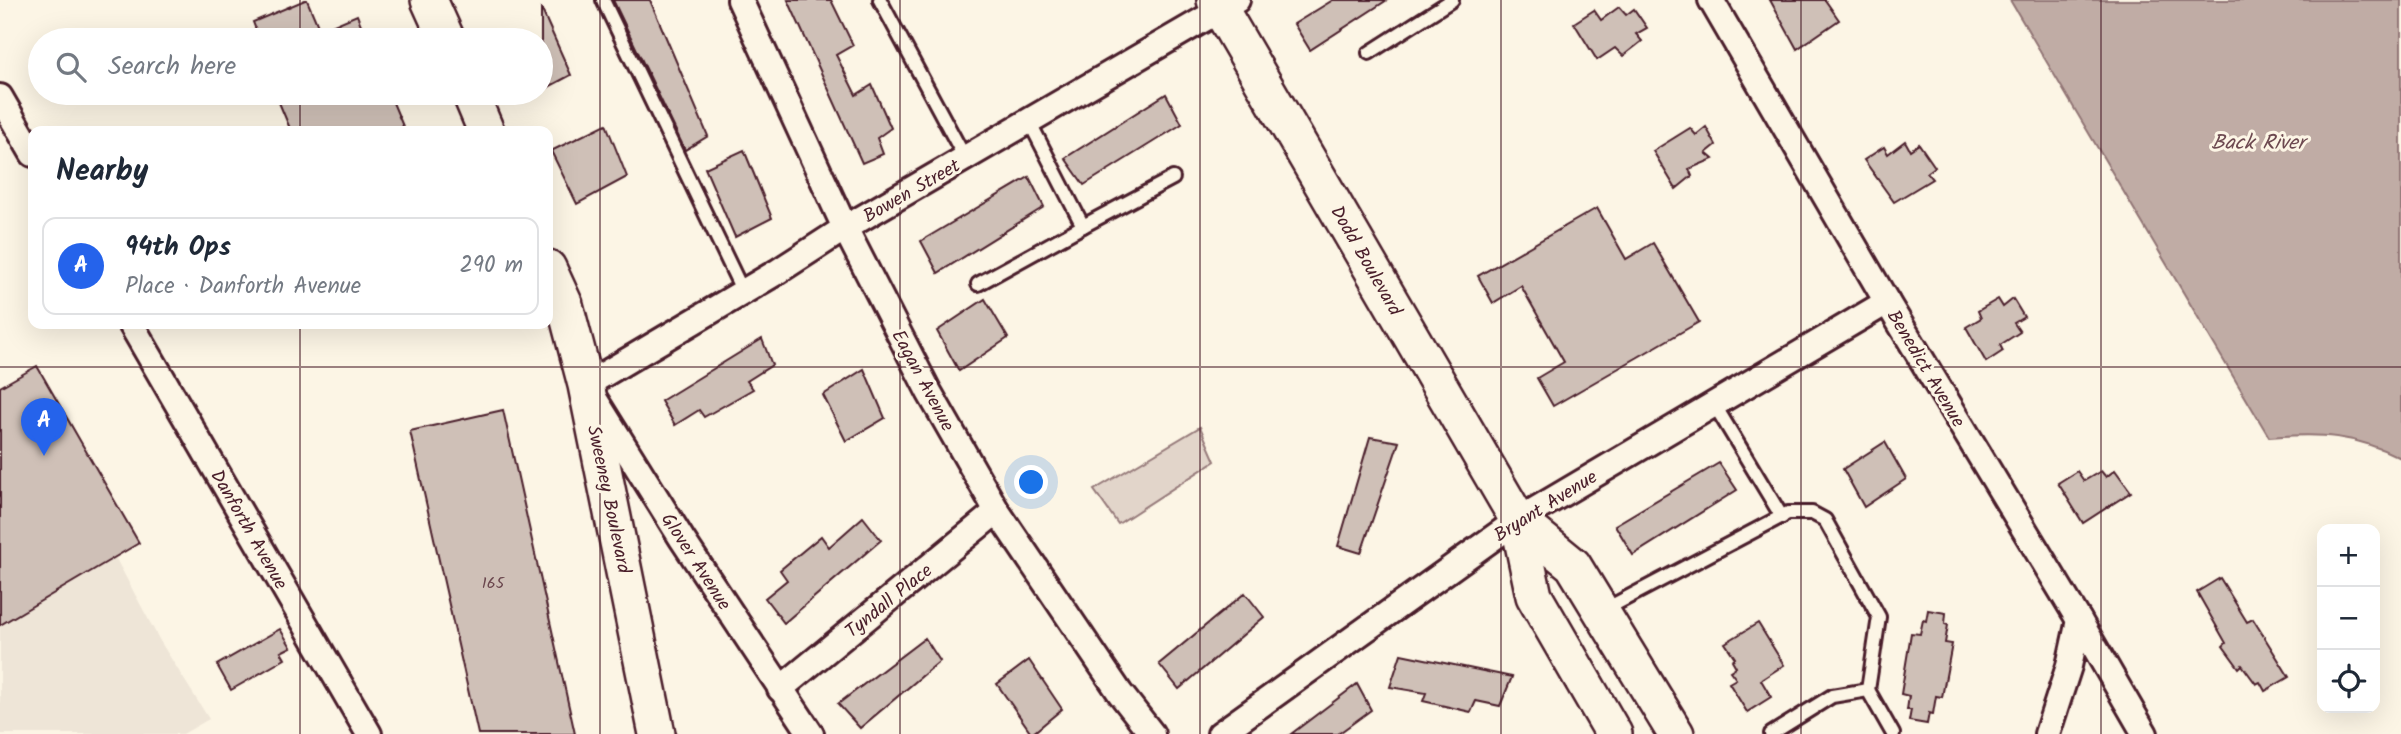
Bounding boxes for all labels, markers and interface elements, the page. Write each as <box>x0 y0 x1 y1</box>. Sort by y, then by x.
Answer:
search box <box>28 28 553 105</box>
text: Search here <box>108 46 236 88</box>
icon: search <box>52 48 90 86</box>
water label: Back River <box>2211 127 2309 160</box>
text: Nearby <box>56 148 148 196</box>
street label: Bowen Street <box>858 151 967 232</box>
street label: Dodd Boulevard <box>1321 200 1409 322</box>
text: 94th Ops <box>125 227 231 269</box>
text: A <box>74 248 88 284</box>
text: 290 m <box>459 248 523 284</box>
text: Place · Danforth Avenue <box>125 269 361 305</box>
street label: Benedict Avenue <box>1878 304 1973 434</box>
street label: Eagan Avenue <box>883 325 962 438</box>
pin: A <box>21 398 67 456</box>
street label: Sweeney Boulevard <box>578 422 639 577</box>
street label: Bryant Avenue <box>1488 463 1604 550</box>
street label: Danforth Avenue <box>202 464 295 596</box>
your location <box>1014 465 1048 499</box>
street label: Glover Avenue <box>652 507 738 617</box>
map controls <box>2317 524 2380 713</box>
button: + <box>2317 524 2380 587</box>
street label: Tyndall Place <box>839 556 940 646</box>
house number: 165 <box>482 571 506 596</box>
button: − <box>2317 587 2380 650</box>
button: locate <box>2317 650 2380 713</box>

